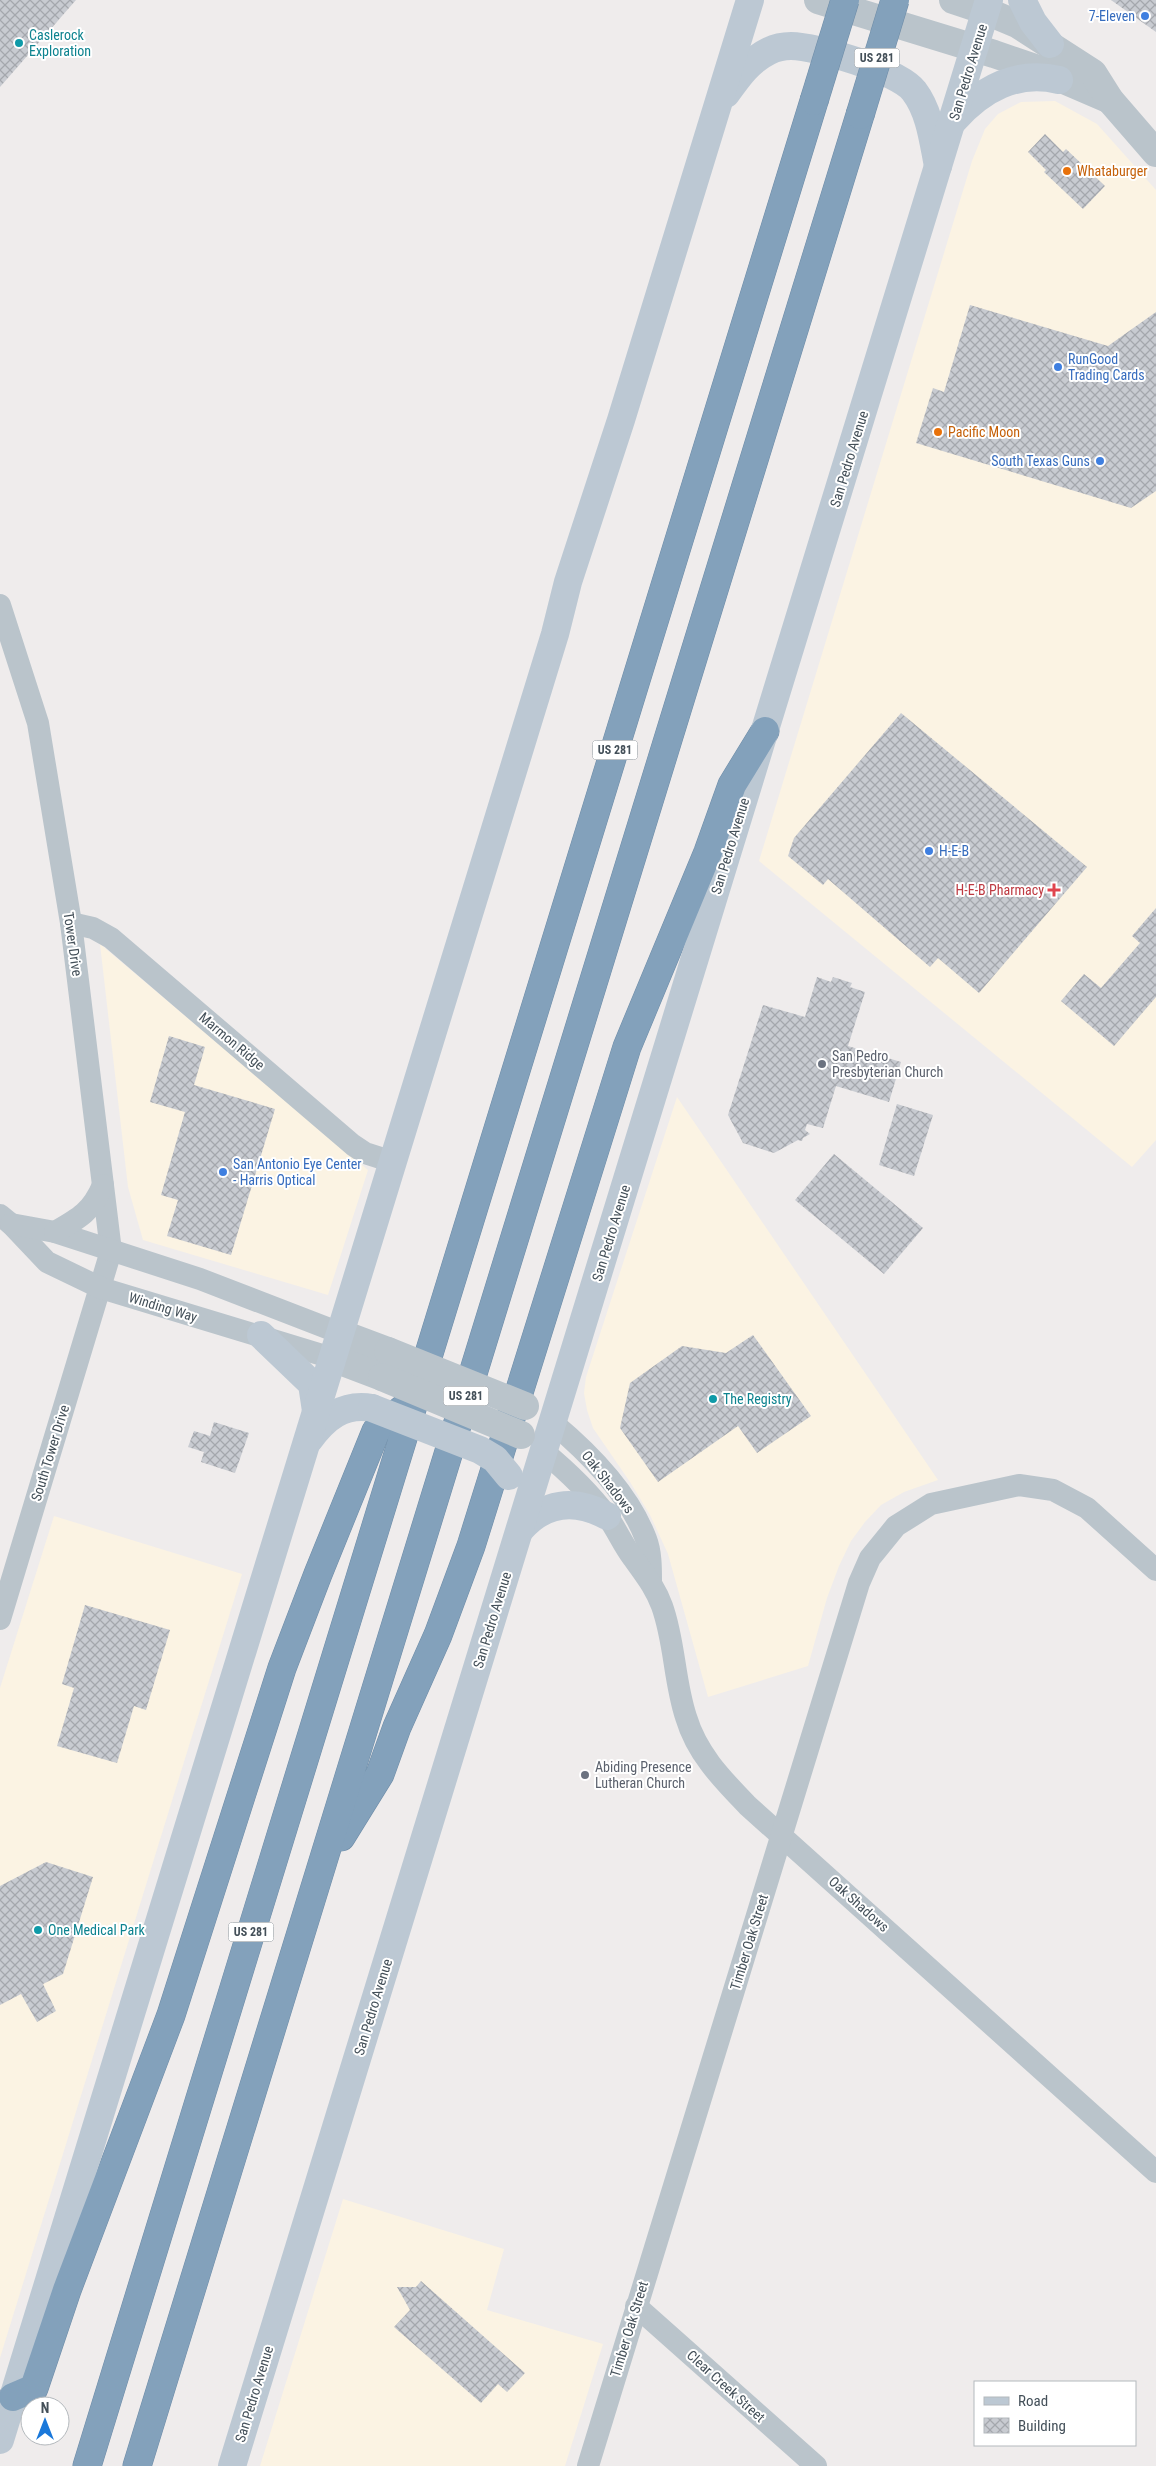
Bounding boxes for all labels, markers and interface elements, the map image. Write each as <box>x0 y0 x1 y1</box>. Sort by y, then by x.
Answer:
place label: 7-Eleven <box>1089 8 1135 24</box>
marker: 7-Eleven <box>1139 10 1151 22</box>
street label: San Pedro Avenue <box>946 22 990 122</box>
place label: Caslerock Exploration <box>29 27 91 59</box>
marker: Caslerock Exploration <box>13 37 25 49</box>
road number: US 281 <box>854 48 900 68</box>
place label: Whataburger <box>1077 163 1148 179</box>
marker: Whataburger <box>1061 165 1073 177</box>
place label: RunGood Trading Cards <box>1068 351 1145 383</box>
marker: RunGood Trading Cards <box>1052 361 1064 373</box>
street label: San Pedro Avenue <box>827 409 871 509</box>
place label: Pacific Moon <box>948 424 1020 440</box>
marker: Pacific Moon <box>932 426 944 438</box>
place label: South Texas Guns <box>991 453 1090 469</box>
marker: South Texas Guns <box>1094 455 1106 467</box>
road number: US 281 <box>592 740 638 760</box>
street label: San Pedro Avenue <box>708 796 752 896</box>
place label: H-E-B <box>939 843 969 859</box>
marker: H-E-B <box>923 845 935 857</box>
place label: H-E-B Pharmacy <box>956 882 1044 898</box>
marker: H-E-B Pharmacy <box>1048 884 1060 896</box>
street label: Tower Drive <box>61 911 85 978</box>
street label: Marmon Ridge <box>196 1009 268 1073</box>
place label: San Pedro Presbyterian Church <box>832 1048 943 1080</box>
marker: San Pedro Presbyterian Church <box>816 1058 828 1070</box>
place label: San Antonio Eye Center - Harris Optical <box>233 1156 362 1188</box>
marker: San Antonio Eye Center - Harris Optical <box>217 1166 229 1178</box>
street label: San Pedro Avenue <box>589 1183 633 1283</box>
street label: Winding Way <box>127 1289 199 1325</box>
road number: US 281 <box>444 1386 488 1405</box>
place label: The Registry <box>723 1391 792 1407</box>
marker: The Registry <box>707 1393 719 1405</box>
street label: South Tower Drive <box>28 1403 72 1503</box>
street label: Oak Shadows <box>579 1448 637 1516</box>
street label: San Pedro Avenue <box>470 1570 514 1670</box>
place label: Abiding Presence Lutheran Church <box>595 1759 692 1791</box>
marker: Abiding Presence Lutheran Church <box>579 1769 591 1781</box>
street label: Oak Shadows <box>826 1873 892 1935</box>
street label: Timber Oak Street <box>727 1892 771 1992</box>
place label: One Medical Park <box>48 1922 146 1938</box>
road number: US 281 <box>228 1922 274 1941</box>
marker: One Medical Park <box>32 1924 44 1936</box>
street label: San Pedro Avenue <box>351 1957 395 2057</box>
street label: Timber Oak Street <box>607 2279 651 2379</box>
street label: San Pedro Avenue <box>232 2344 276 2444</box>
street label: Clear Creek Street <box>684 2347 768 2425</box>
legend <box>974 2381 1136 2446</box>
text: Road <box>1018 2392 1048 2410</box>
north arrow <box>20 2396 70 2446</box>
text: N <box>41 2400 49 2416</box>
text: Building <box>1018 2417 1066 2435</box>

